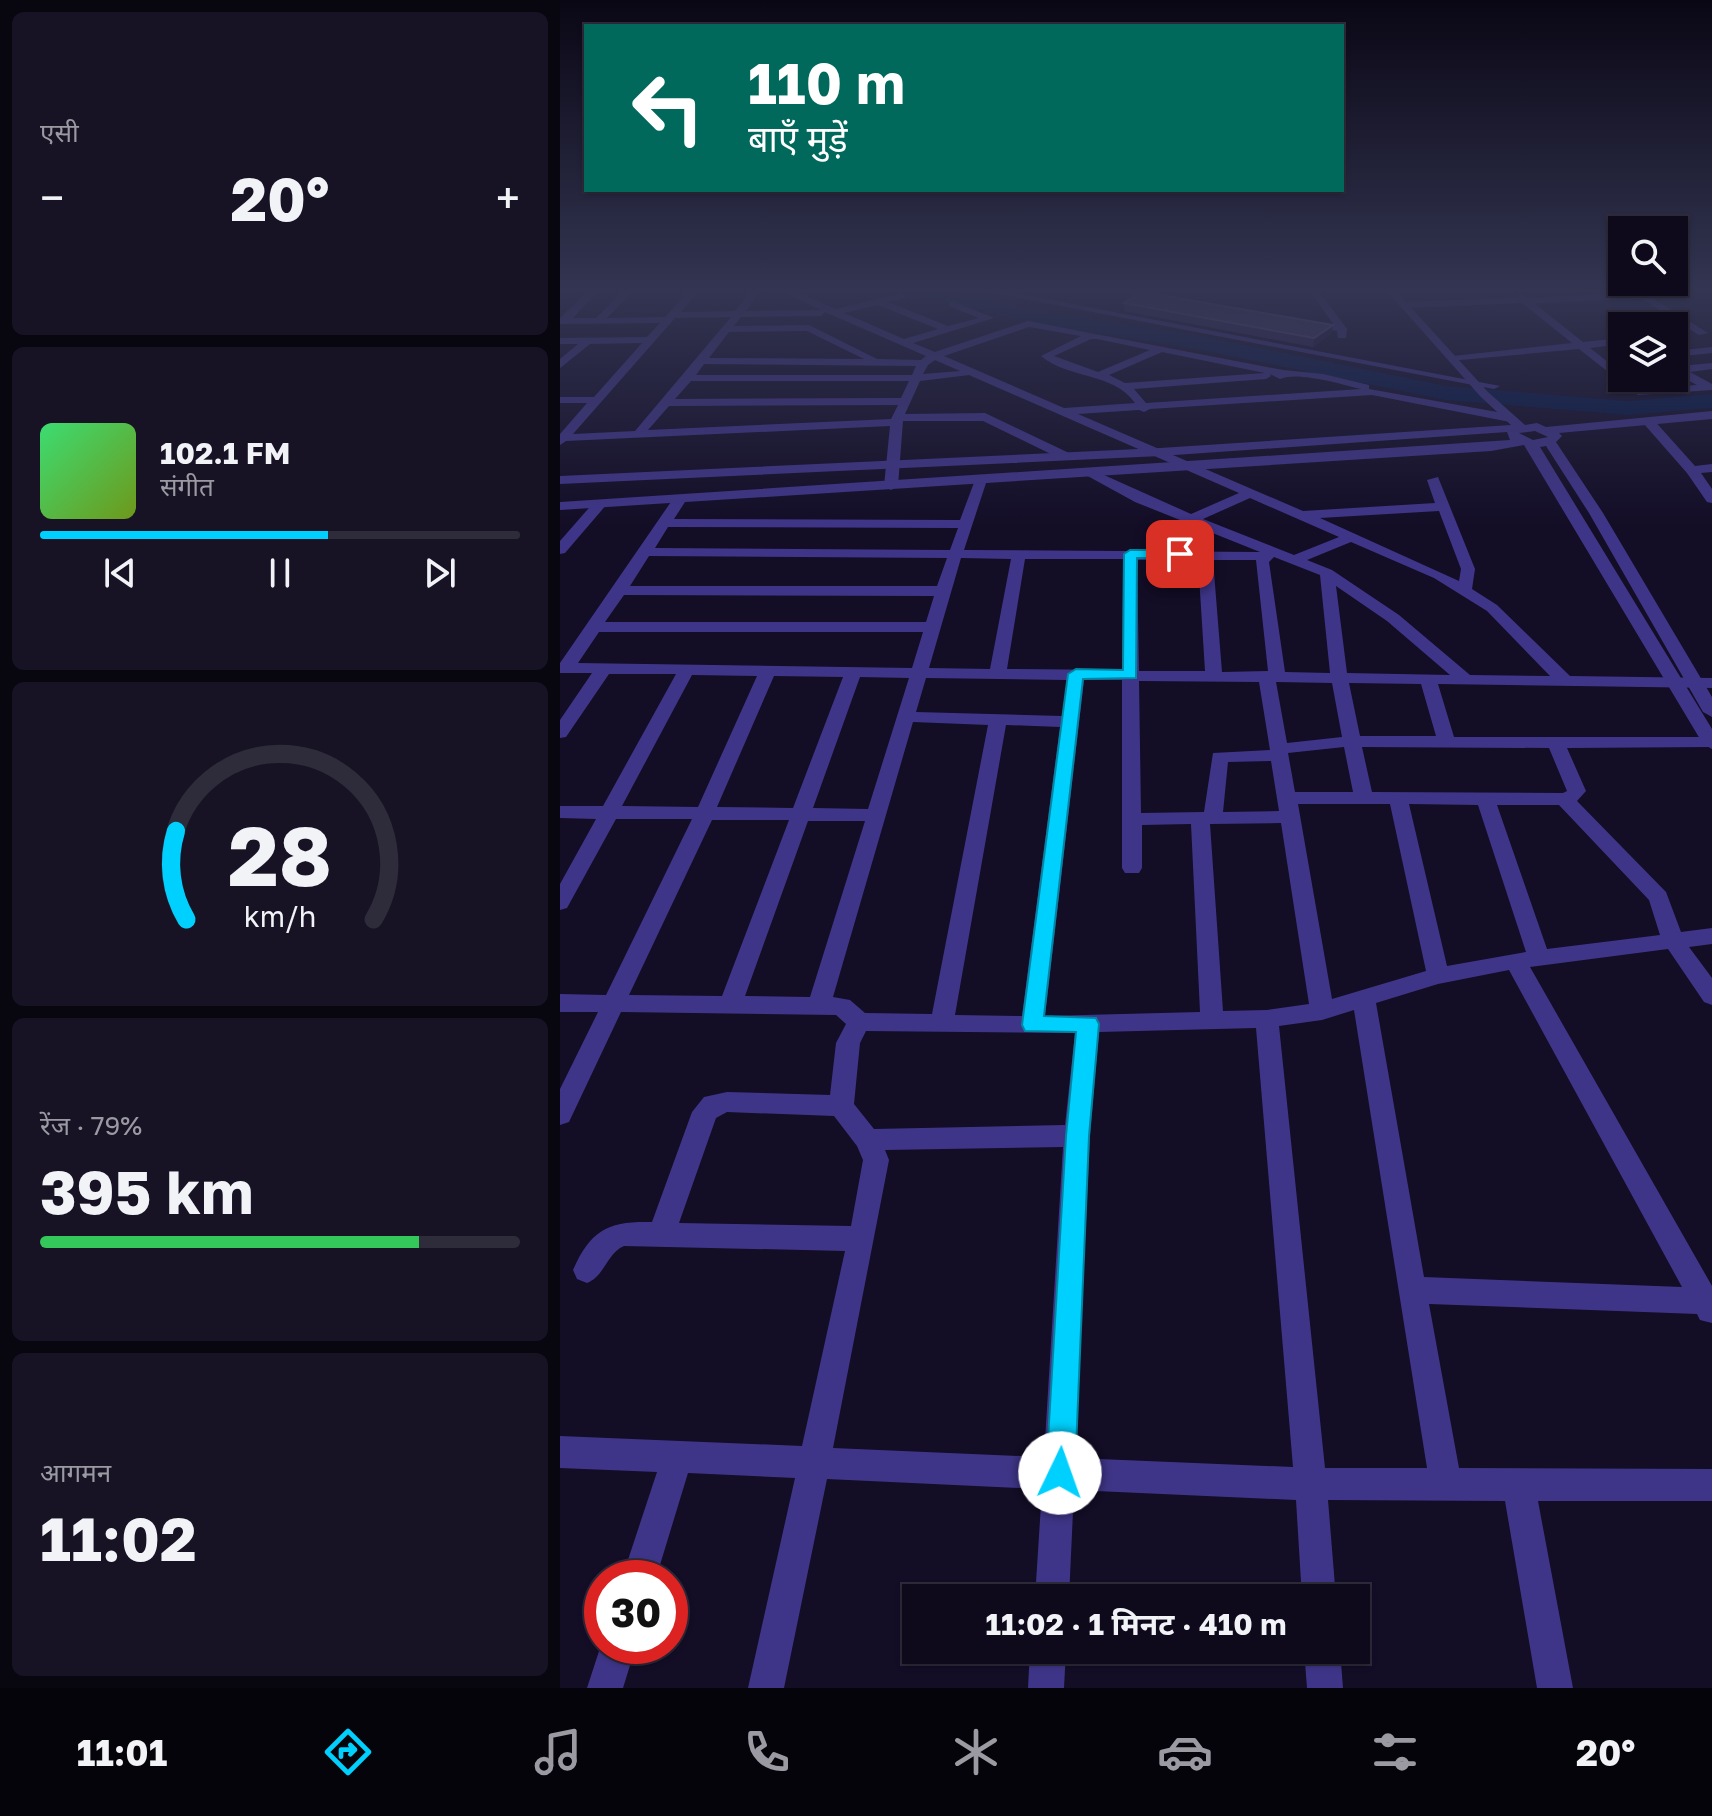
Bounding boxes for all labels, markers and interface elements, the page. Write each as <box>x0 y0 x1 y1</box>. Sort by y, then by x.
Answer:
text: 110 m <box>748 49 905 116</box>
icon: left <box>616 56 720 160</box>
text: एसी <box>40 117 79 148</box>
text: बाएँ मुड़ें <box>748 117 848 160</box>
text: 20° <box>231 162 330 234</box>
text: − <box>40 171 64 224</box>
text: + <box>496 171 520 224</box>
map controls <box>1608 216 1688 392</box>
button: search <box>1608 216 1688 296</box>
button: layers <box>1608 312 1688 392</box>
text: 102.1 FM <box>160 435 290 471</box>
text: संगीत <box>160 471 214 502</box>
pin <box>1146 520 1214 588</box>
icon: arrive <box>1158 532 1202 576</box>
icon: previous <box>98 551 142 595</box>
icon: pause <box>258 551 302 595</box>
icon: next <box>418 551 462 595</box>
text: 28 <box>228 804 332 904</box>
text: km/h <box>244 899 316 933</box>
text: रेंज · 79% <box>40 1110 142 1141</box>
text: 395 km <box>40 1155 254 1227</box>
position arrow <box>1018 1431 1102 1515</box>
text: आगमन <box>40 1457 111 1488</box>
text: 11:02 <box>40 1502 197 1574</box>
speed limit sign: 30 <box>584 1560 688 1664</box>
text: 11:02 · 1 मिनट · 410 m <box>986 1606 1286 1642</box>
icon: directions <box>320 1724 376 1780</box>
icon: music <box>530 1724 586 1780</box>
icon: phone <box>739 1724 795 1780</box>
icon: climate <box>948 1724 1004 1780</box>
icon: car <box>1157 1724 1213 1780</box>
icon: filters <box>1367 1724 1423 1780</box>
text: 11:01 <box>77 1731 167 1774</box>
text: 20° <box>1576 1731 1635 1774</box>

